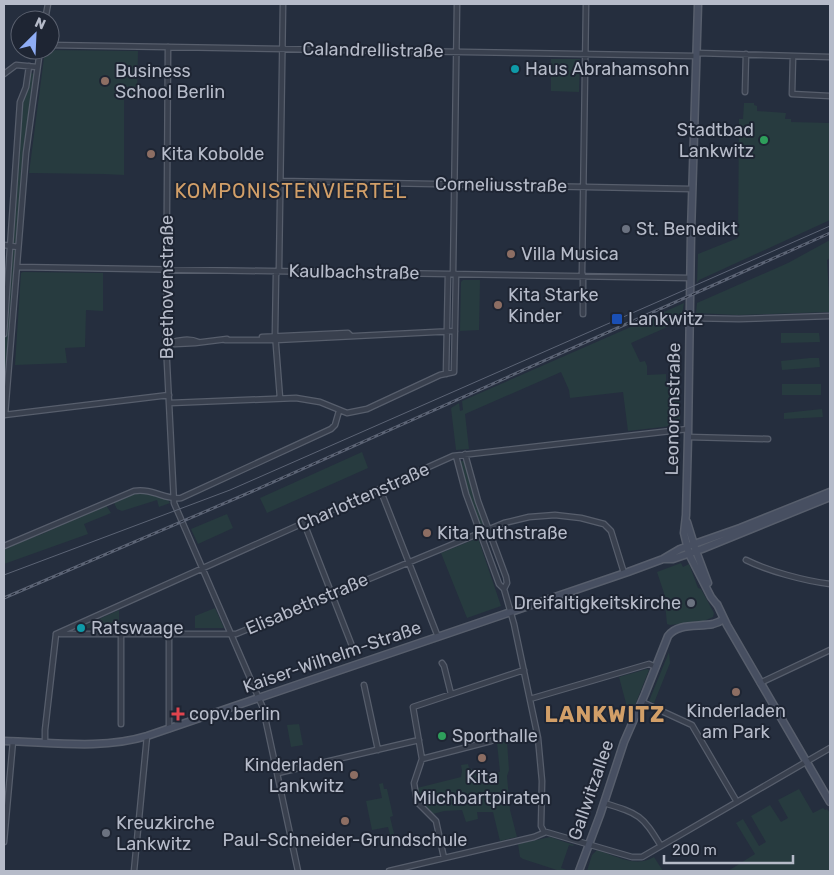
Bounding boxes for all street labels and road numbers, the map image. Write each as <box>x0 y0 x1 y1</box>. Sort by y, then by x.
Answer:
street label: Calandrellistraße <box>302 38 444 62</box>
street label: Corneliusstraße <box>435 173 567 197</box>
street label: Beethovenstraße <box>156 215 178 359</box>
street label: Kaulbachstraße <box>288 260 420 284</box>
street label: Leonorenstraße <box>661 342 685 476</box>
street label: Charlottenstraße <box>293 458 433 536</box>
street label: Elisabethstraße <box>242 568 372 640</box>
street label: Kaiser-Wilhelm-Straße <box>240 616 424 698</box>
street label: Gallwitzallee <box>564 737 618 843</box>

